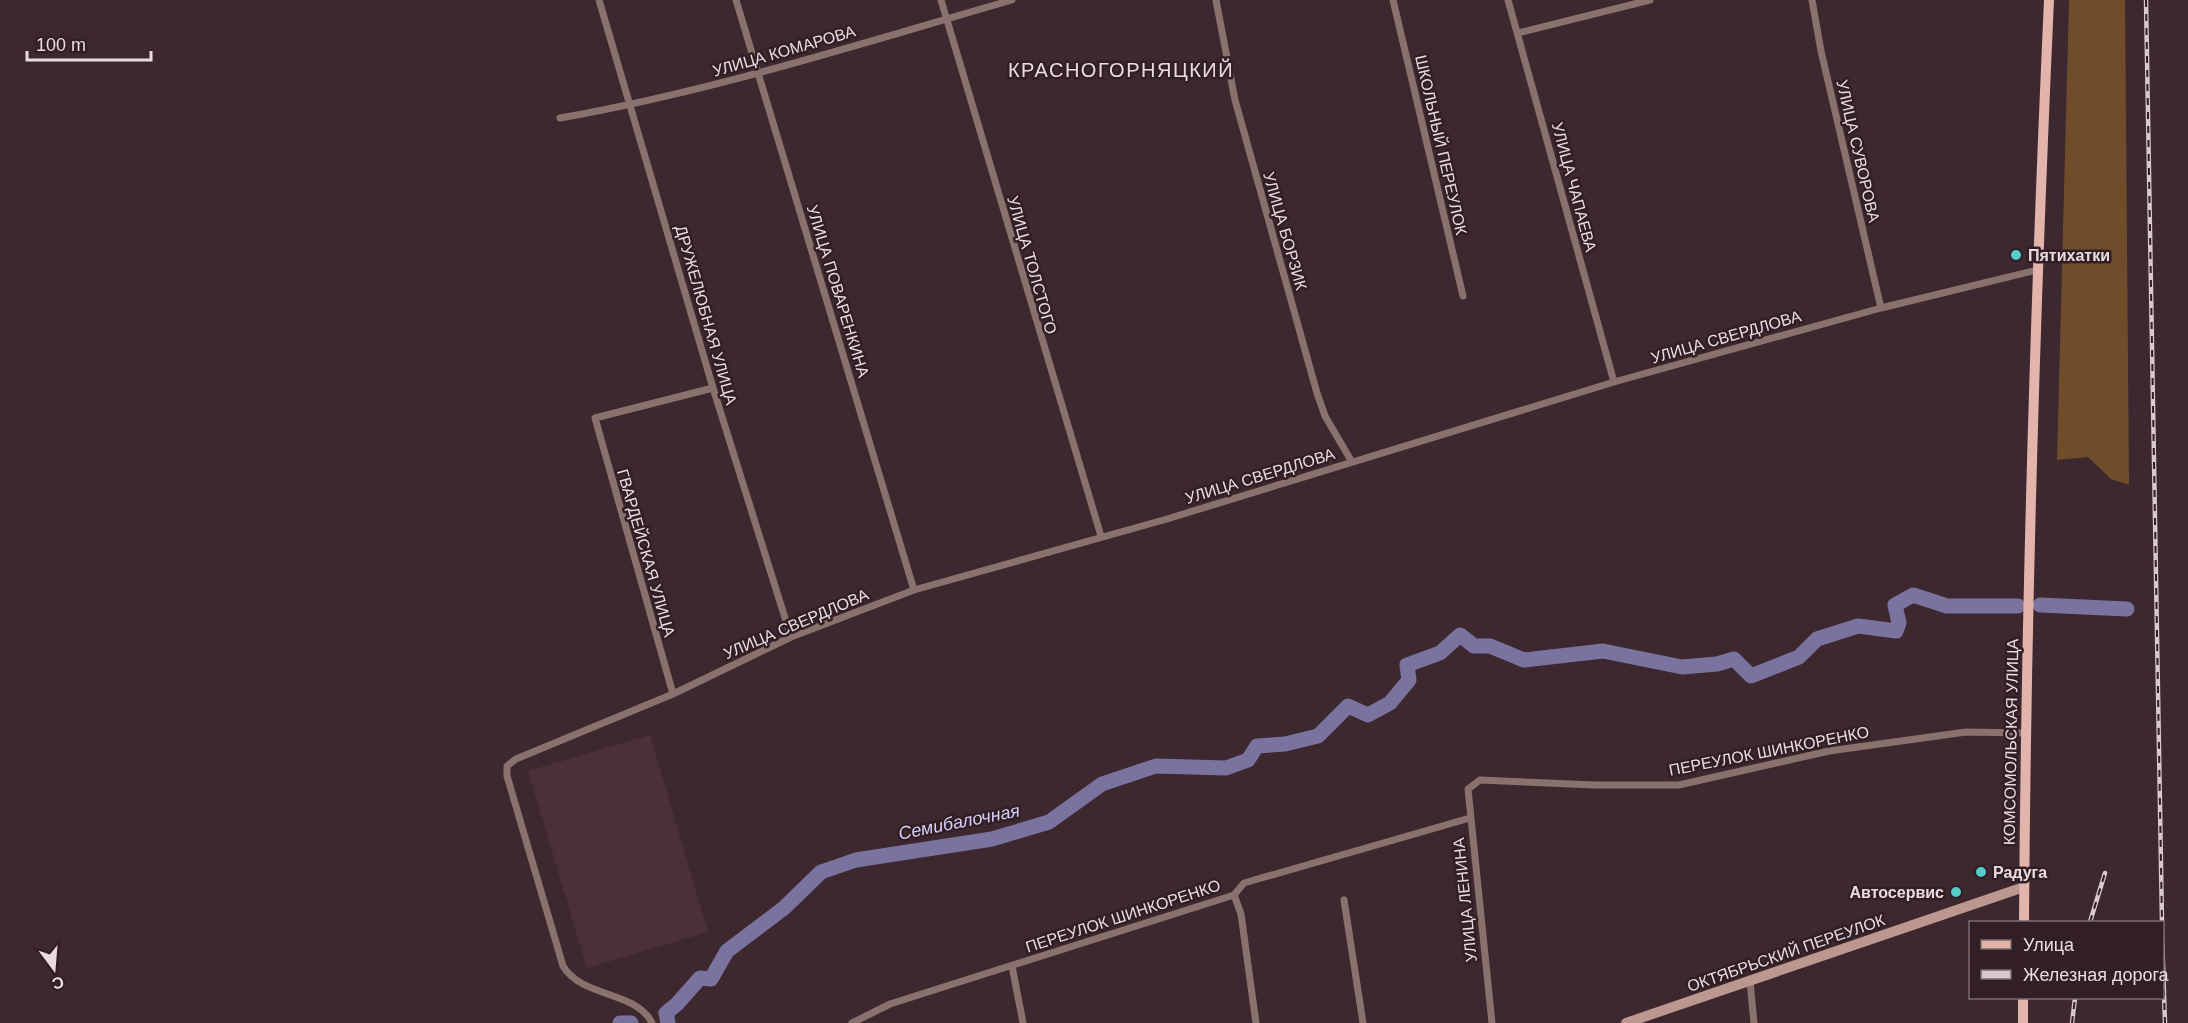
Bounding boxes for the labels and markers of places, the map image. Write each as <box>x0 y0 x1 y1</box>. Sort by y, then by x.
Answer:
place label: Пятихатки <box>2028 247 2110 264</box>
marker: Пятихатки <box>2009 248 2023 262</box>
place label: Радуга <box>1993 864 2047 881</box>
marker: Радуга <box>1974 865 1988 879</box>
place label: Автосервис <box>1849 884 1944 901</box>
marker: Автосервис <box>1949 885 1963 899</box>

